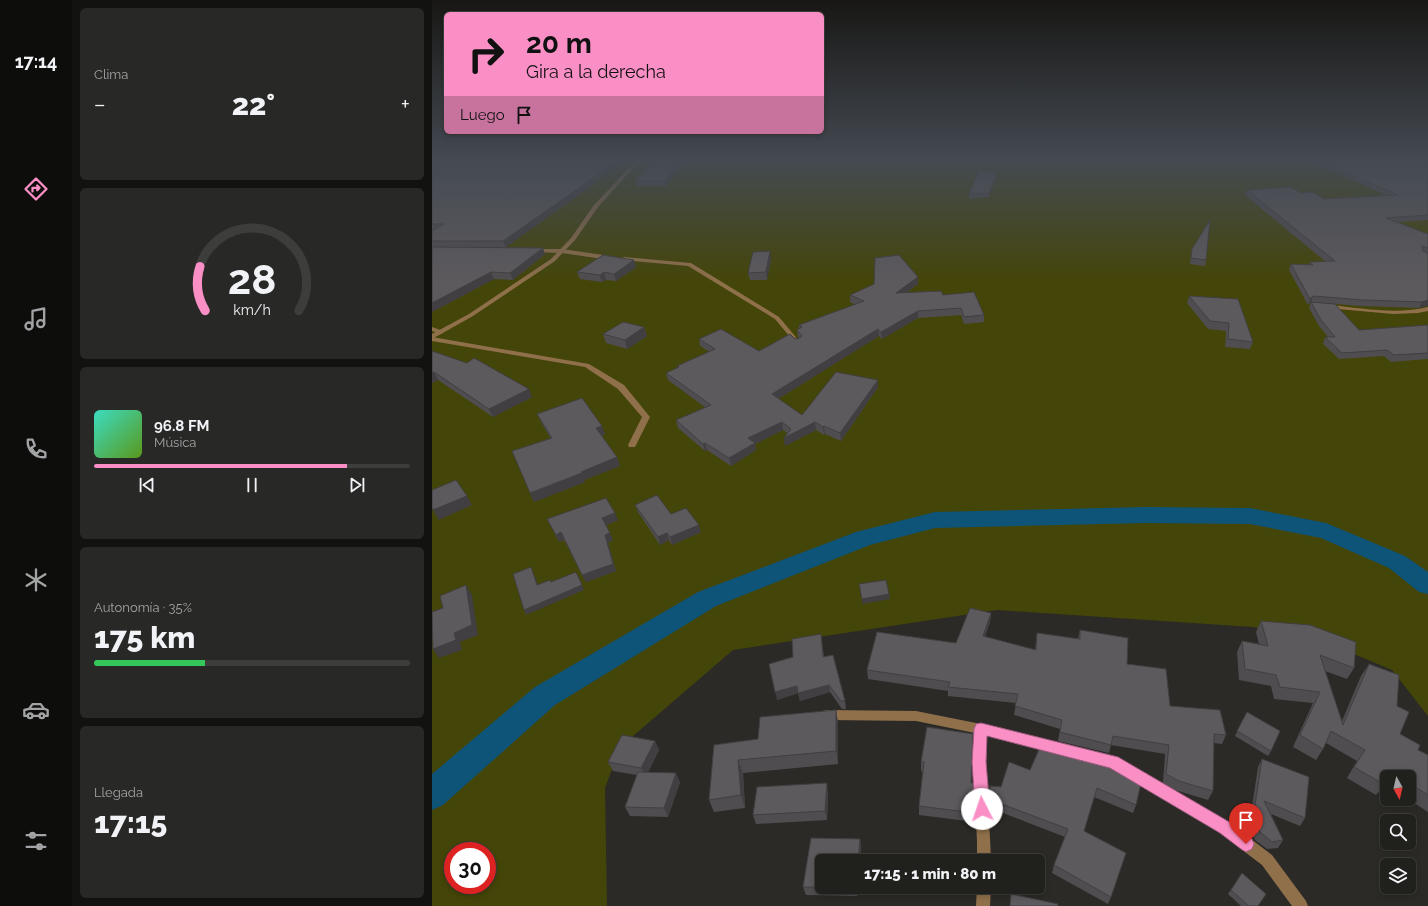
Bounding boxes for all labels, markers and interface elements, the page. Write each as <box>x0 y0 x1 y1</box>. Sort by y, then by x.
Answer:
text: 20 m <box>526 27 592 60</box>
icon: right <box>460 28 512 80</box>
text: 17:14 <box>15 51 57 72</box>
text: Gira a la derecha <box>526 61 666 82</box>
text: Clima <box>94 67 128 82</box>
text: 22° <box>232 87 275 122</box>
text: − <box>94 91 106 117</box>
text: + <box>401 91 410 117</box>
icon: arrive <box>513 104 535 126</box>
text: Luego <box>460 106 505 124</box>
icon: directions <box>22 175 50 203</box>
text: 28 <box>228 255 276 304</box>
text: km/h <box>233 302 271 318</box>
icon: music <box>22 305 50 333</box>
text: 96.8 FM <box>154 417 210 435</box>
icon: phone <box>22 435 50 463</box>
text: Música <box>154 435 196 450</box>
icon: previous <box>136 474 158 496</box>
icon: pause <box>241 474 263 496</box>
icon: next <box>346 474 368 496</box>
icon: climate <box>22 566 50 594</box>
text: Autonomía · 35% <box>94 600 192 615</box>
text: 175 km <box>94 620 195 655</box>
icon: car <box>22 696 50 724</box>
north arrow <box>1380 770 1416 806</box>
map controls <box>1380 770 1416 894</box>
text: Llegada <box>94 785 143 800</box>
position arrow <box>961 788 1003 830</box>
pin <box>1229 803 1263 844</box>
text: 17:15 <box>94 805 167 840</box>
icon: arrive <box>1235 809 1257 831</box>
button: search <box>1380 814 1416 850</box>
icon: filters <box>22 827 50 855</box>
speed limit sign: 30 <box>444 842 496 894</box>
button: layers <box>1380 858 1416 894</box>
text: 17:15 · 1 min · 80 m <box>864 865 996 883</box>

